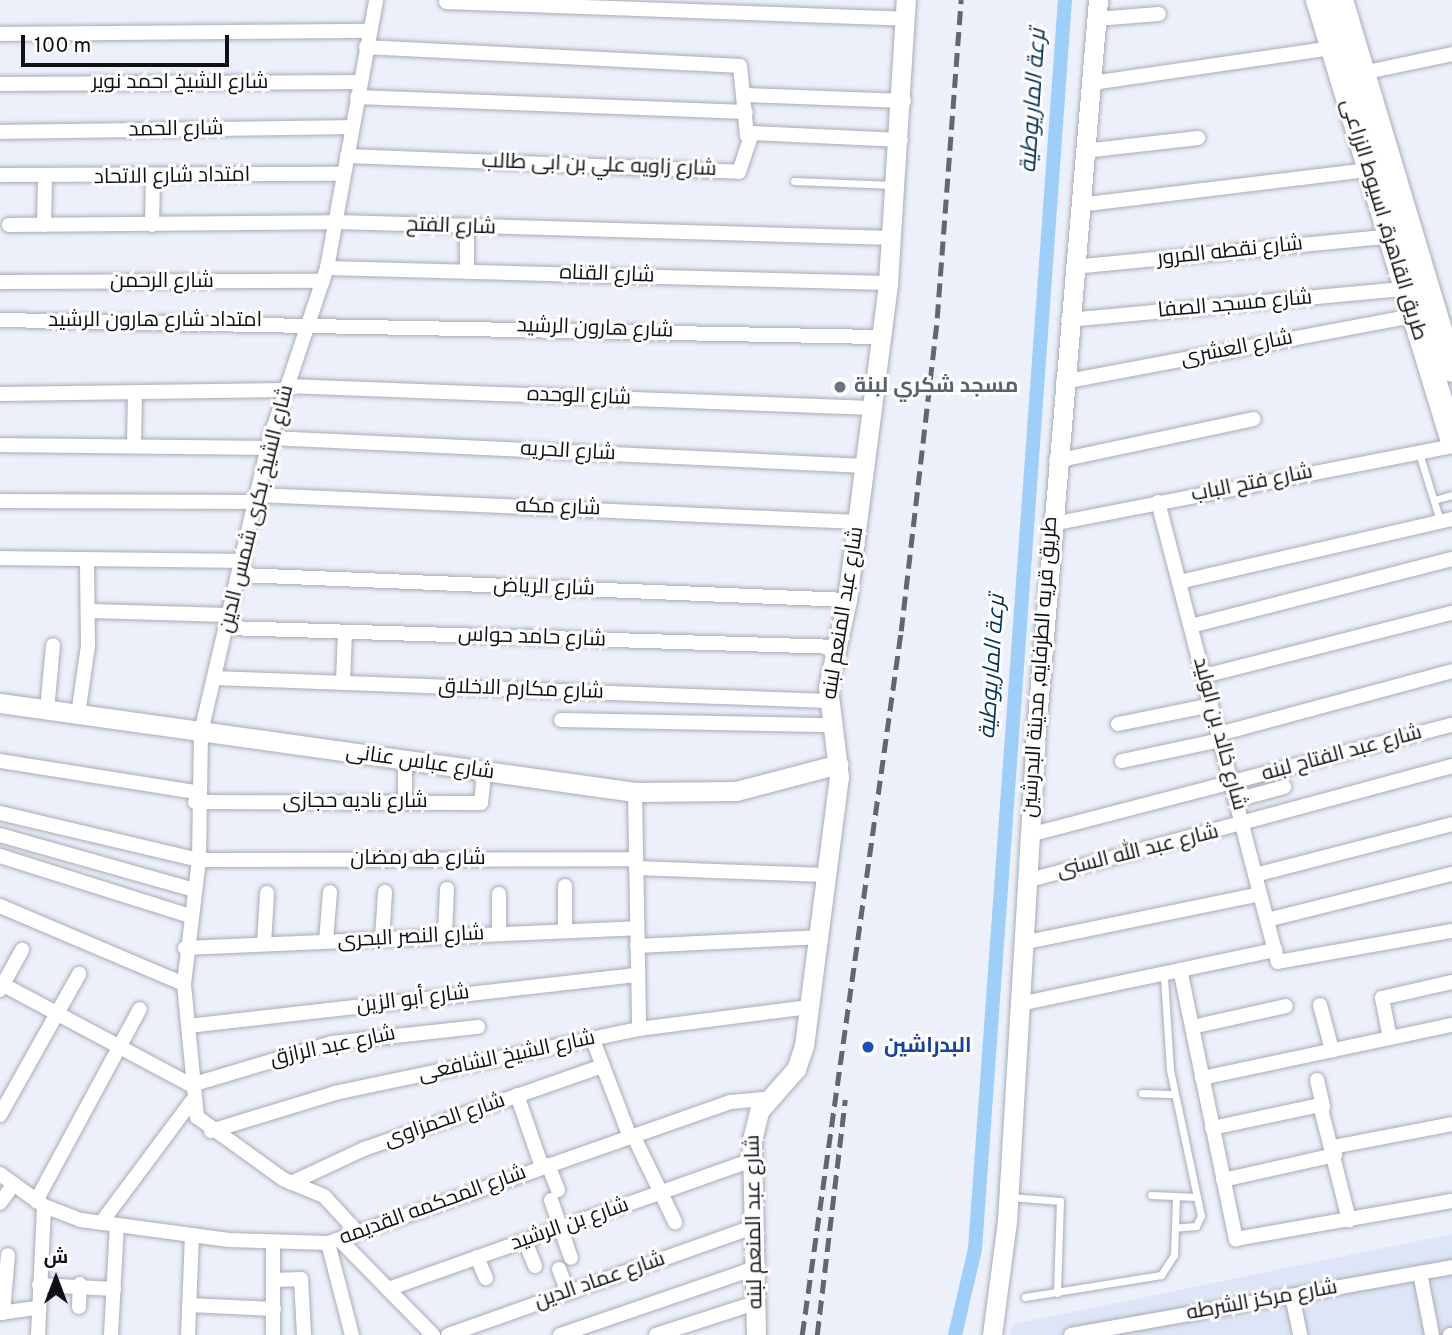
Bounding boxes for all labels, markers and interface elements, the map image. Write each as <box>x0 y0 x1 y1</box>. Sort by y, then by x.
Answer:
scale bar <box>24 21 233 65</box>
water label: ترعة الماريوطية <box>1016 28 1054 174</box>
text: 100 m <box>34 33 91 60</box>
street label: شارع الشيخ احمد نوير <box>92 70 268 96</box>
street label: طريق القاهرة, اسيوط الزراعى <box>1334 96 1432 344</box>
street label: شارع الحمد <box>128 117 224 143</box>
street label: شارع زاويه علي بن ابى طالب <box>481 149 717 183</box>
street label: امتداد شارع الاتحاد <box>93 163 251 191</box>
street label: شارع الفتح <box>406 213 496 241</box>
street label: شارع نقطه المرور <box>1156 232 1304 272</box>
street label: شارع القناه <box>559 261 655 289</box>
street label: شارع الرحمن <box>110 269 214 295</box>
street label: شارع مسجد الصفا <box>1157 286 1313 324</box>
street label: امتداد شارع هارون الرشيد <box>48 308 262 334</box>
street label: شارع هارون الرشيد <box>516 314 674 344</box>
street label: شارع العشرى <box>1179 326 1295 372</box>
place label: مسجد شكري لبنة <box>854 374 1018 400</box>
marker: مسجد شكري لبنة <box>832 379 848 395</box>
street label: شارع الشيخ بكرى شمس الدين <box>214 382 300 636</box>
street label: شارع الوحده <box>526 383 632 411</box>
street label: شارع الحريه <box>520 437 616 467</box>
street label: شارع فتح الباب <box>1189 460 1315 508</box>
street label: شارع مكه <box>515 494 601 522</box>
street label: طريق قريه الطرفايه, مدينة البدرشين <box>1018 515 1064 819</box>
street label: شارع عبد المنعم لبنه <box>818 525 870 701</box>
street label: شارع الرياض <box>493 574 595 602</box>
water label: ترعة الماريوطية <box>975 594 1013 740</box>
street label: شارع حامد حواس <box>458 623 606 653</box>
street label: شارع خالد بن الوليد <box>1186 655 1252 813</box>
street label: شارع مكارم الاخلاق <box>438 675 604 705</box>
street label: شارع عبد الفتاح لبنه <box>1259 720 1425 788</box>
street label: شارع عباس عنانى <box>344 740 496 786</box>
street label: شارع ناديه حجازى <box>282 789 428 815</box>
street label: شارع عبد الله السنى <box>1054 820 1222 884</box>
street label: شارع طه رمضان <box>350 846 486 872</box>
street label: شارع النصر البحرى <box>337 922 485 954</box>
street label: شارع أبو الزين <box>355 981 471 1019</box>
street label: شارع عبد الرازق <box>268 1021 398 1073</box>
street label: شارع الشيخ الشافعى <box>416 1026 598 1088</box>
place label: البدراشين <box>884 1034 972 1060</box>
marker: البدراشين <box>858 1037 878 1057</box>
street label: شارع الحمزاوى <box>381 1089 509 1153</box>
street label: شارع عبد المنعم لبنه <box>741 1135 769 1309</box>
street label: شارع المحكمه القديمه <box>336 1160 530 1252</box>
street label: شارع بن الرشيد <box>508 1193 632 1257</box>
north arrow <box>21 1244 91 1314</box>
text: ش <box>44 1246 68 1270</box>
street label: شارع عماد الدين <box>531 1247 669 1315</box>
street label: شارع مركز الشرطه <box>1185 1275 1339 1327</box>

